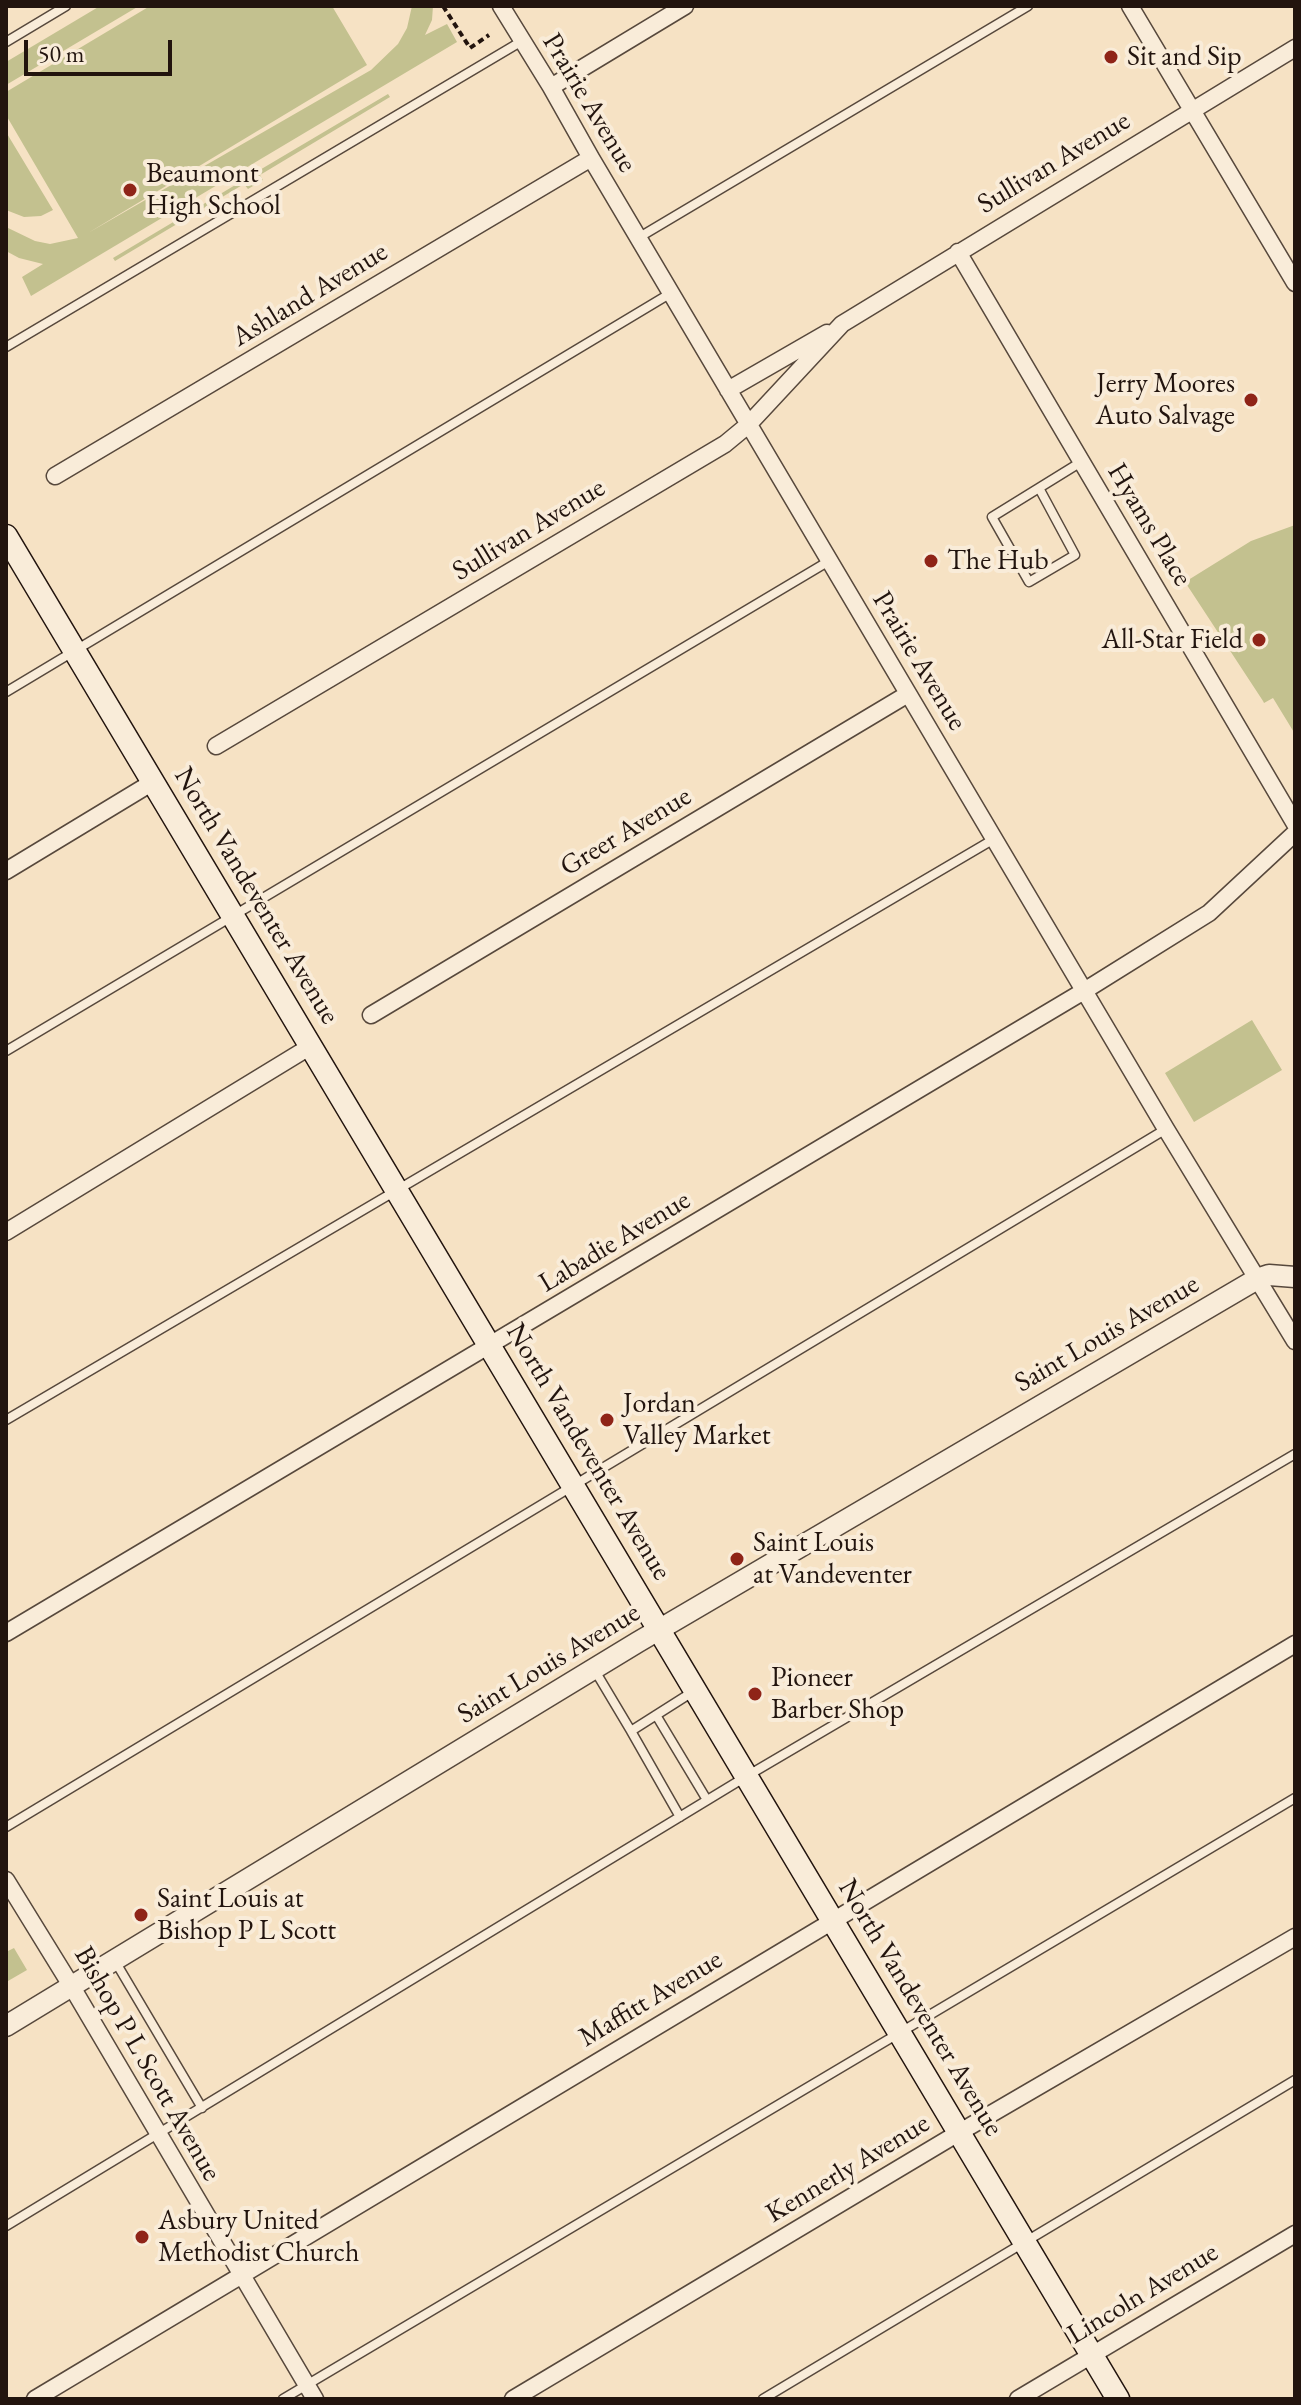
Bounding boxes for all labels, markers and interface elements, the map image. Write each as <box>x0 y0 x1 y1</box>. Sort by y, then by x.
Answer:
scale bar <box>28 24 176 74</box>
street label: Prairie Avenue <box>534 28 644 178</box>
text: 50 m <box>38 38 85 69</box>
place label: Sit and Sip <box>1127 40 1241 74</box>
marker: Sit and Sip <box>1102 48 1120 66</box>
street label: Sullivan Avenue <box>972 104 1136 222</box>
place label: Beaumont High School <box>146 157 281 223</box>
marker: Beaumont High School <box>121 181 139 199</box>
street label: Ashland Avenue <box>226 235 394 355</box>
place label: Jerry Moores Auto Salvage <box>1096 367 1235 433</box>
marker: Jerry Moores Auto Salvage <box>1242 391 1260 409</box>
street label: Hyams Place <box>1099 458 1199 592</box>
street label: Sullivan Avenue <box>447 471 611 589</box>
place label: The Hub <box>947 544 1049 578</box>
marker: The Hub <box>922 552 940 570</box>
street label: Prairie Avenue <box>864 586 974 736</box>
place label: All-Star Field <box>1102 623 1243 657</box>
marker: All-Star Field <box>1250 631 1268 649</box>
street label: North Vandeventer Avenue <box>166 762 346 1030</box>
street label: Greer Avenue <box>555 780 697 884</box>
street label: Labadie Avenue <box>533 1184 697 1300</box>
street label: Saint Louis Avenue <box>1009 1268 1205 1400</box>
street label: North Vandeventer Avenue <box>498 1318 678 1586</box>
place label: Jordan Valley Market <box>623 1387 770 1453</box>
marker: Jordan Valley Market <box>598 1411 616 1429</box>
place label: Saint Louis at Vandeventer <box>753 1526 912 1592</box>
marker: Saint Louis at Vandeventer <box>728 1550 746 1568</box>
street label: Saint Louis Avenue <box>452 1596 646 1732</box>
place label: Pioneer Barber Shop <box>771 1661 904 1727</box>
marker: Pioneer Barber Shop <box>746 1685 764 1703</box>
street label: North Vandeventer Avenue <box>830 1874 1010 2142</box>
place label: Saint Louis at Bishop P L Scott <box>157 1882 336 1948</box>
marker: Saint Louis at Bishop P L Scott <box>132 1906 150 1924</box>
street label: Bishop P L Scott Avenue <box>66 1941 228 2187</box>
street label: Maffitt Avenue <box>573 1943 729 2055</box>
street label: Kennerly Avenue <box>760 2107 936 2231</box>
place label: Asbury United Methodist Church <box>158 2204 359 2270</box>
marker: Asbury United Methodist Church <box>133 2228 151 2246</box>
street label: Lincoln Avenue <box>1062 2236 1224 2352</box>

